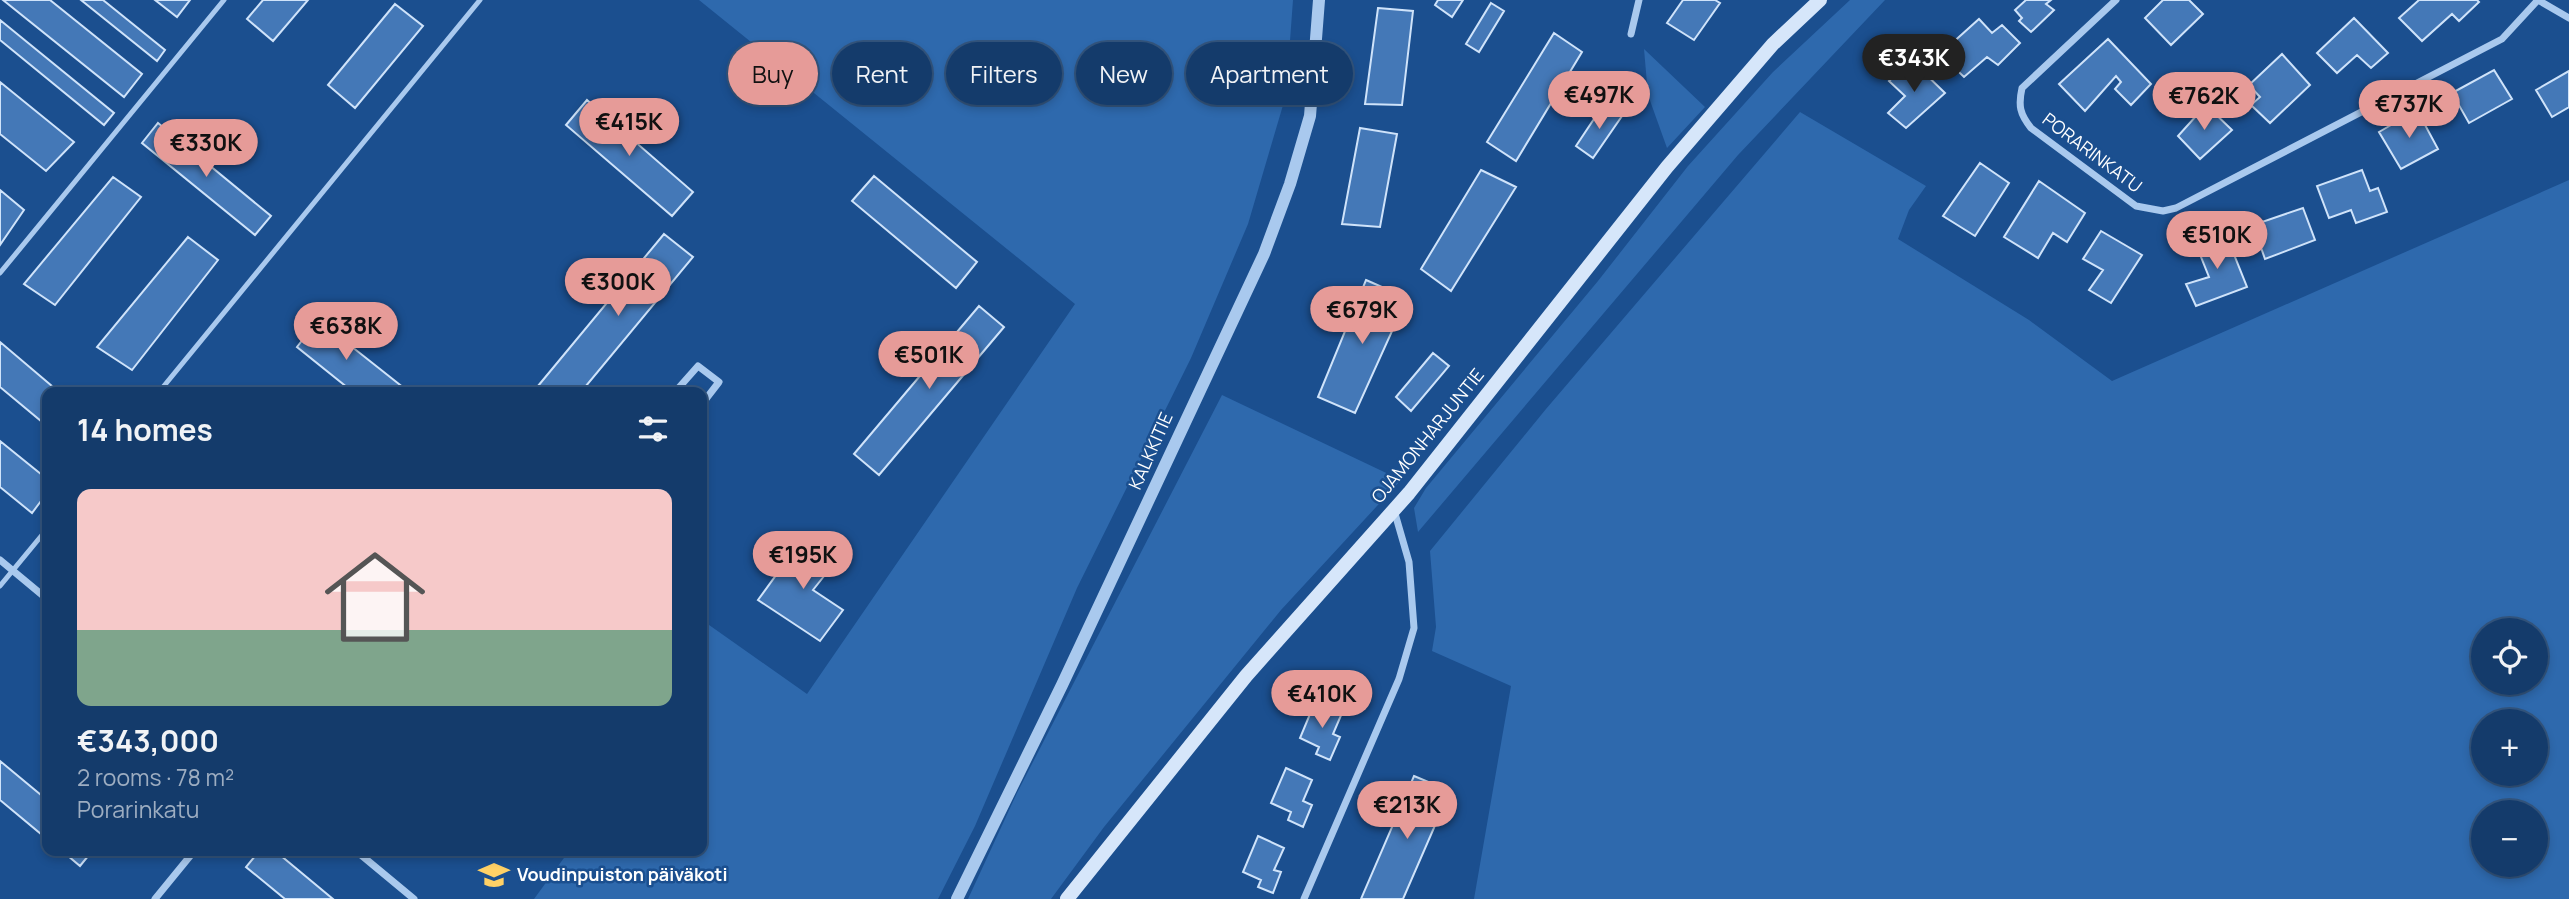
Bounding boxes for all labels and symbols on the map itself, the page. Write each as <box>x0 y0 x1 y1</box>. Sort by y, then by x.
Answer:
pin: €343K <box>1865 34 1963 94</box>
pin: €497K <box>1550 72 1648 131</box>
pin: €762K <box>2155 72 2253 132</box>
pin: €737K <box>2360 80 2458 140</box>
pin: €415K <box>580 99 678 158</box>
street label: PORARINKATU <box>2038 107 2147 198</box>
pin: €330K <box>157 120 255 179</box>
pin: €510K <box>2168 212 2266 271</box>
pin: €300K <box>569 258 667 318</box>
pin: €679K <box>1313 286 1411 346</box>
pin: €638K <box>297 302 395 362</box>
pin: €501K <box>880 332 978 391</box>
street label: OJAMONHARJUNTIE <box>1366 363 1489 508</box>
street label: KALKKITIE <box>1122 408 1178 493</box>
pin: €195K <box>754 532 852 591</box>
pin: €410K <box>1273 670 1371 730</box>
pin: €213K <box>1358 782 1456 841</box>
school or university icon: Voudinpuiston päiväkoti <box>477 858 511 892</box>
place label: Voudinpuiston päiväkoti <box>517 862 727 886</box>

